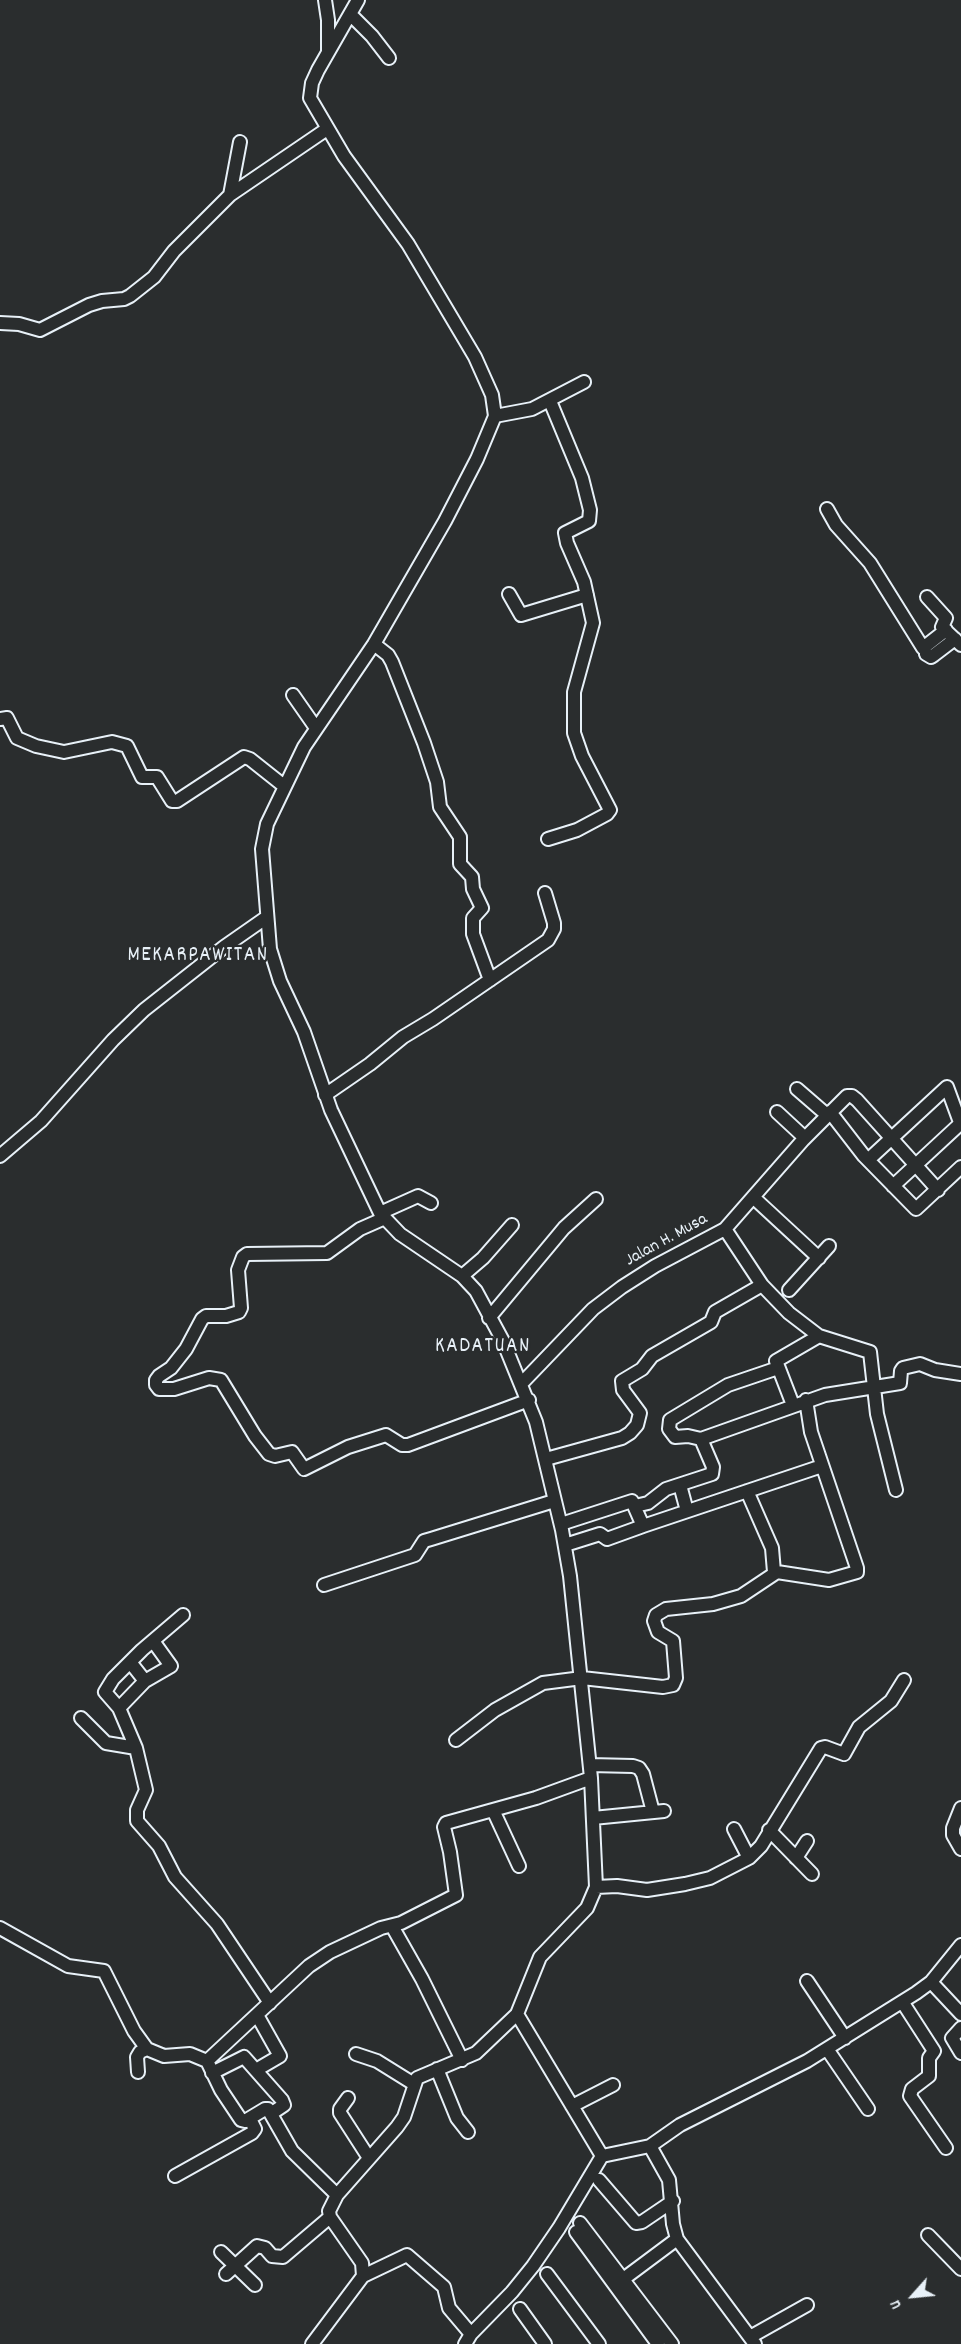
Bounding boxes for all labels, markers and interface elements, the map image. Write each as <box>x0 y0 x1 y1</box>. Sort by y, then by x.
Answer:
district label: MEKARPAWITAN <box>127 944 269 970</box>
street label: Jalan H. Musa <box>622 1210 712 1272</box>
district label: KADATUAN <box>435 1335 531 1361</box>
north arrow <box>883 2266 943 2326</box>
text: U <box>885 2296 909 2313</box>

